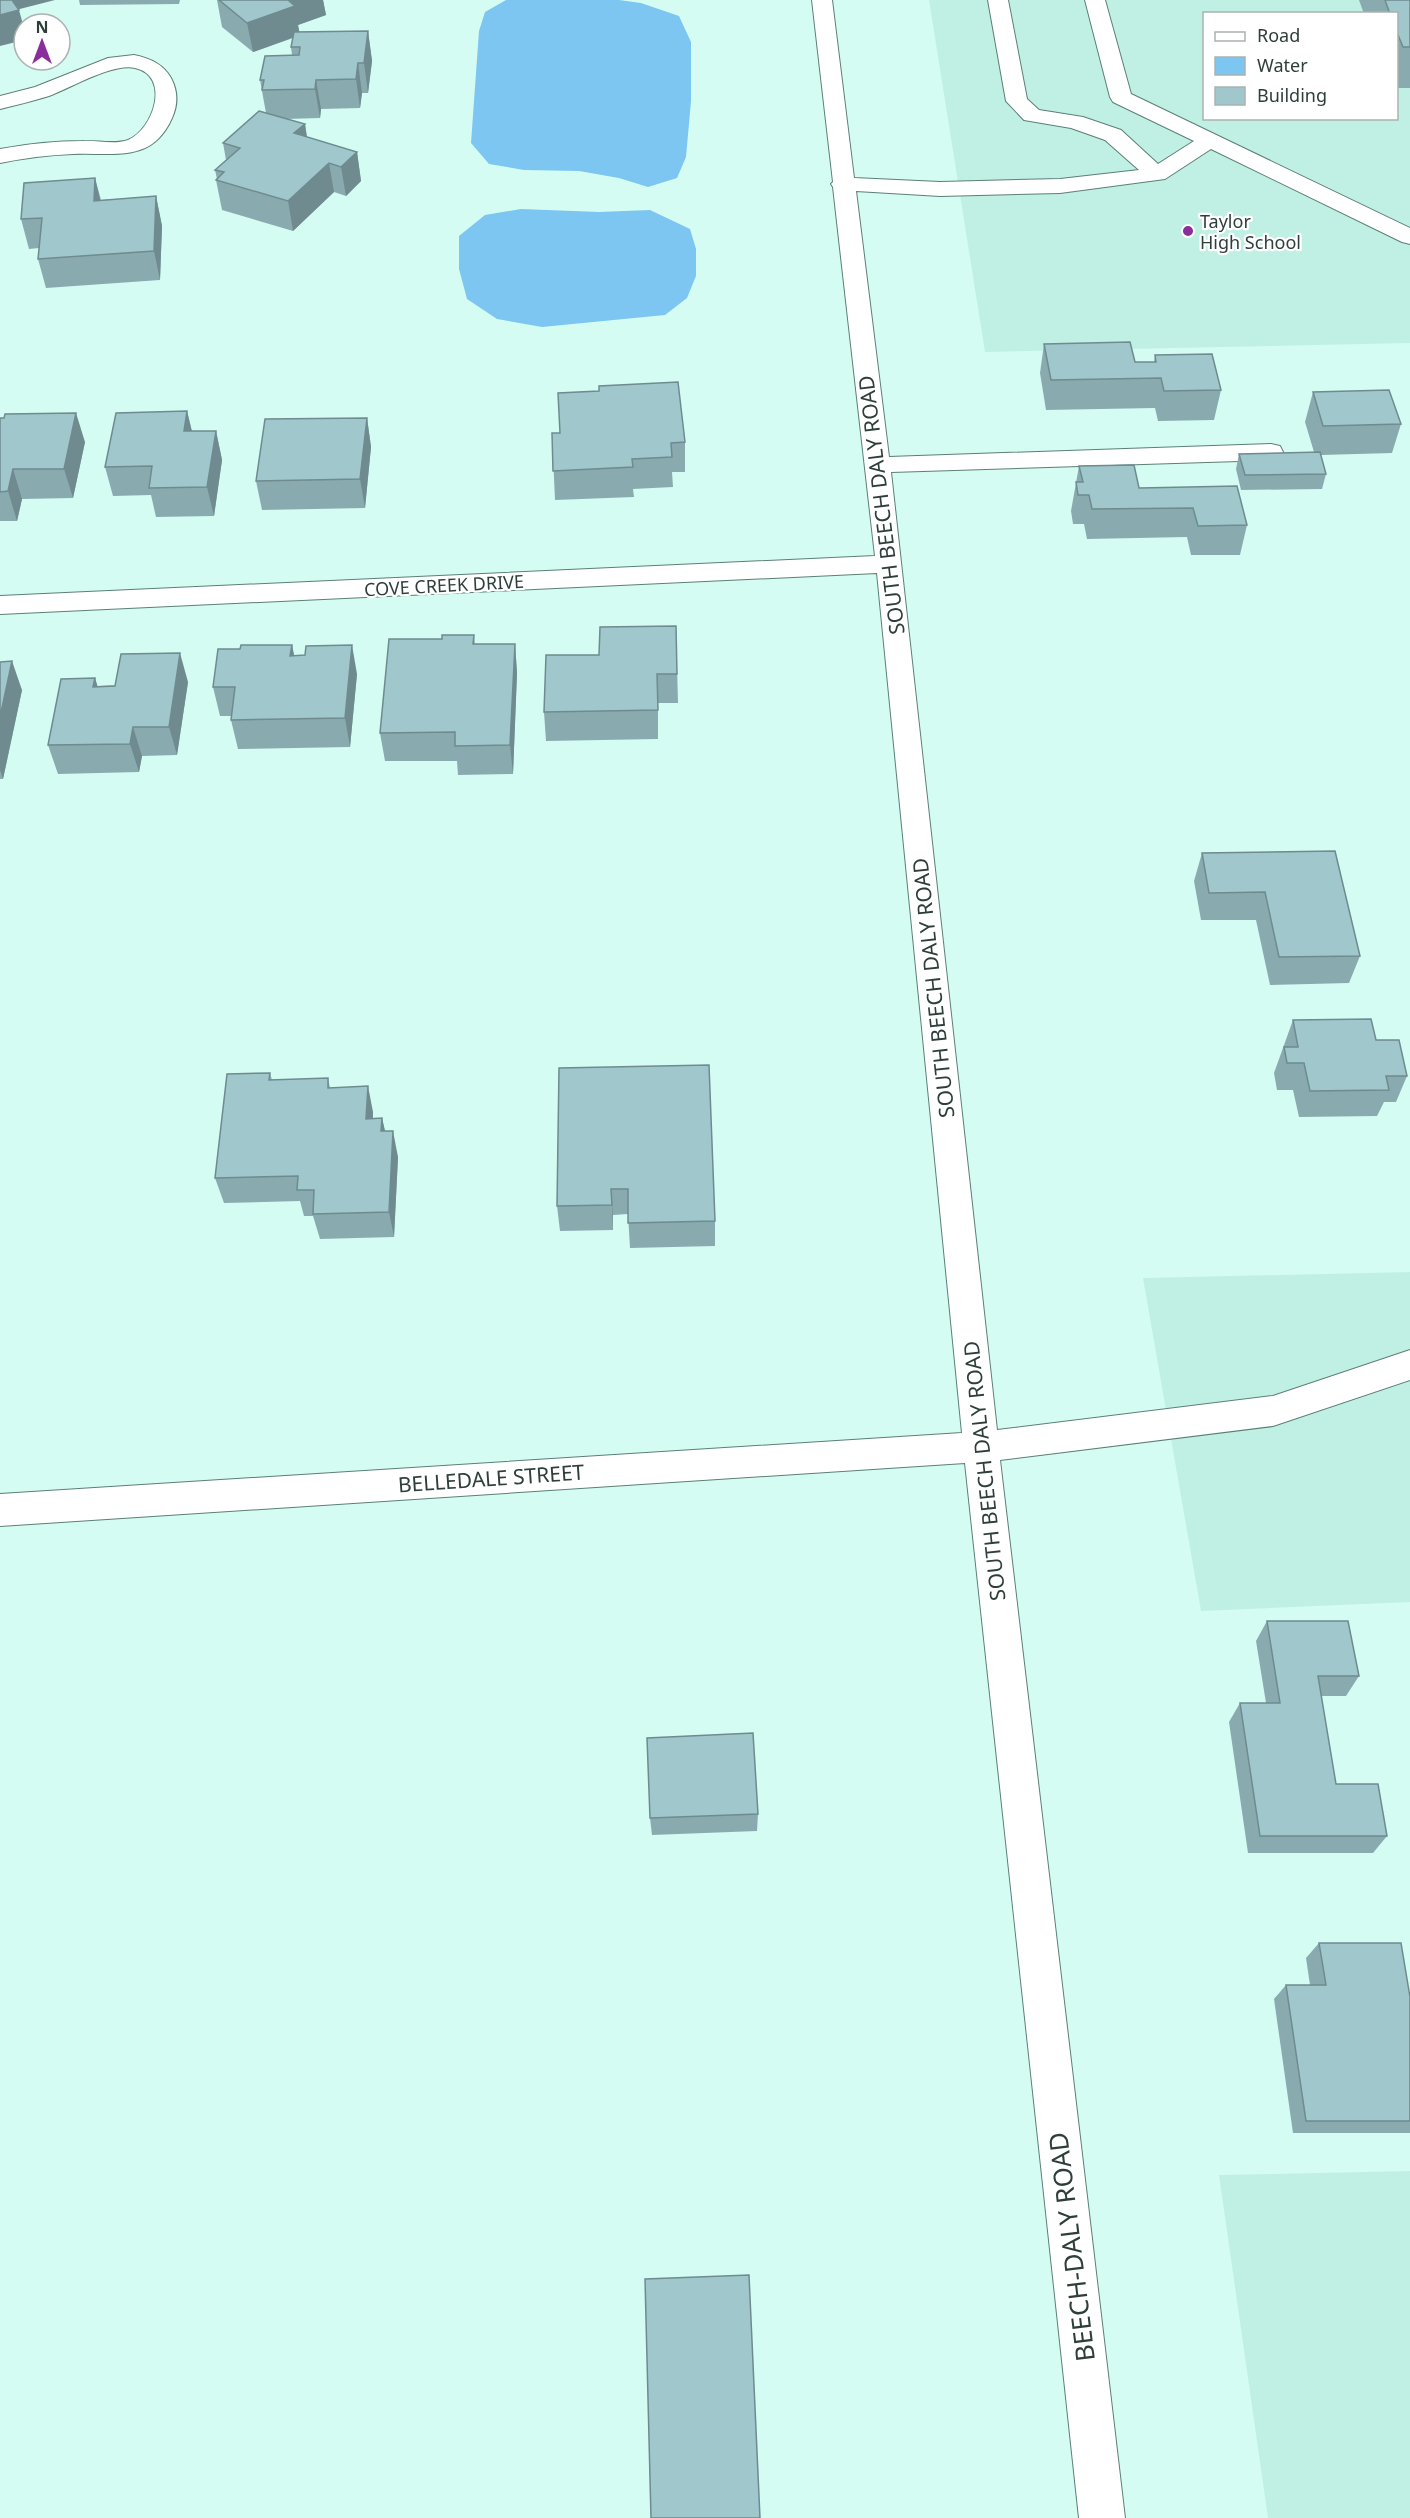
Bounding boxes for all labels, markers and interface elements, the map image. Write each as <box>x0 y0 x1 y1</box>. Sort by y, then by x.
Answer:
north arrow <box>12 12 72 72</box>
legend <box>1203 12 1398 120</box>
text: N <box>35 16 49 38</box>
text: Road <box>1257 23 1300 47</box>
text: Water <box>1257 53 1308 77</box>
text: Building <box>1257 83 1327 107</box>
place label: Taylor High School <box>1200 209 1301 254</box>
marker: Taylor High School <box>1181 224 1195 238</box>
street label: SOUTH BEECH DALY ROAD <box>851 374 911 636</box>
street label: COVE CREEK DRIVE <box>363 569 525 601</box>
street label: SOUTH BEECH DALY ROAD <box>905 857 961 1119</box>
street label: SOUTH BEECH DALY ROAD <box>956 1340 1012 1602</box>
street label: BELLEDALE STREET <box>397 1457 585 1498</box>
street label: BEECH-DALY ROAD <box>1039 2130 1103 2364</box>

